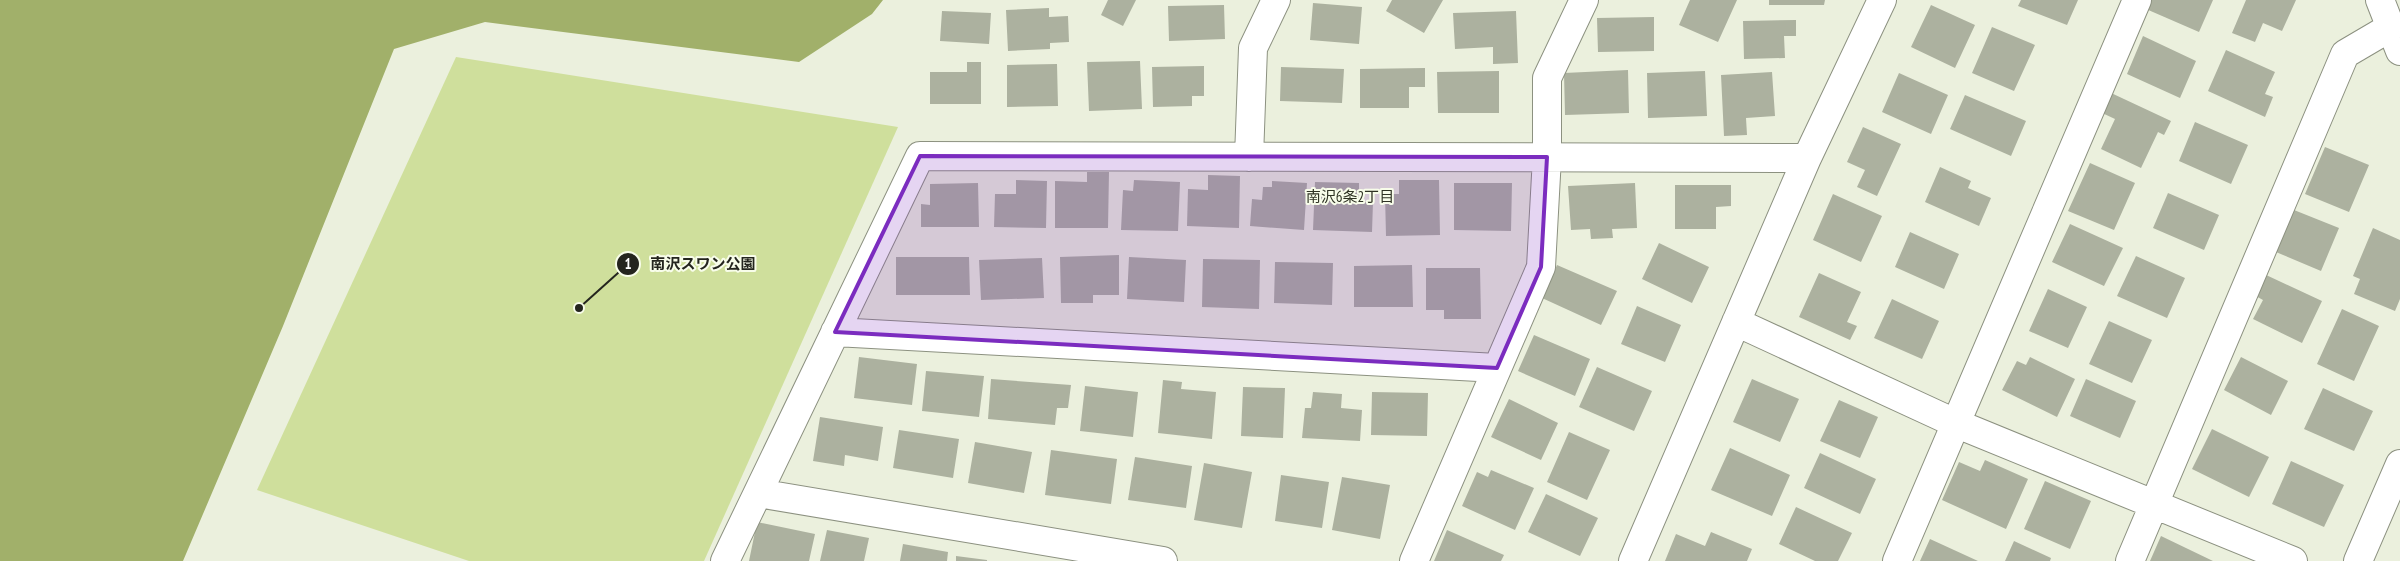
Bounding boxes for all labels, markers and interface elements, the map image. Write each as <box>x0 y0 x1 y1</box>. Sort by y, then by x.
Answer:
district label: 南沢6条2丁目 <box>1306 187 1394 206</box>
callout: 南沢スワン公園 <box>615 249 765 279</box>
text: 1 <box>624 254 632 273</box>
text: 南沢スワン公園 <box>650 254 756 273</box>

